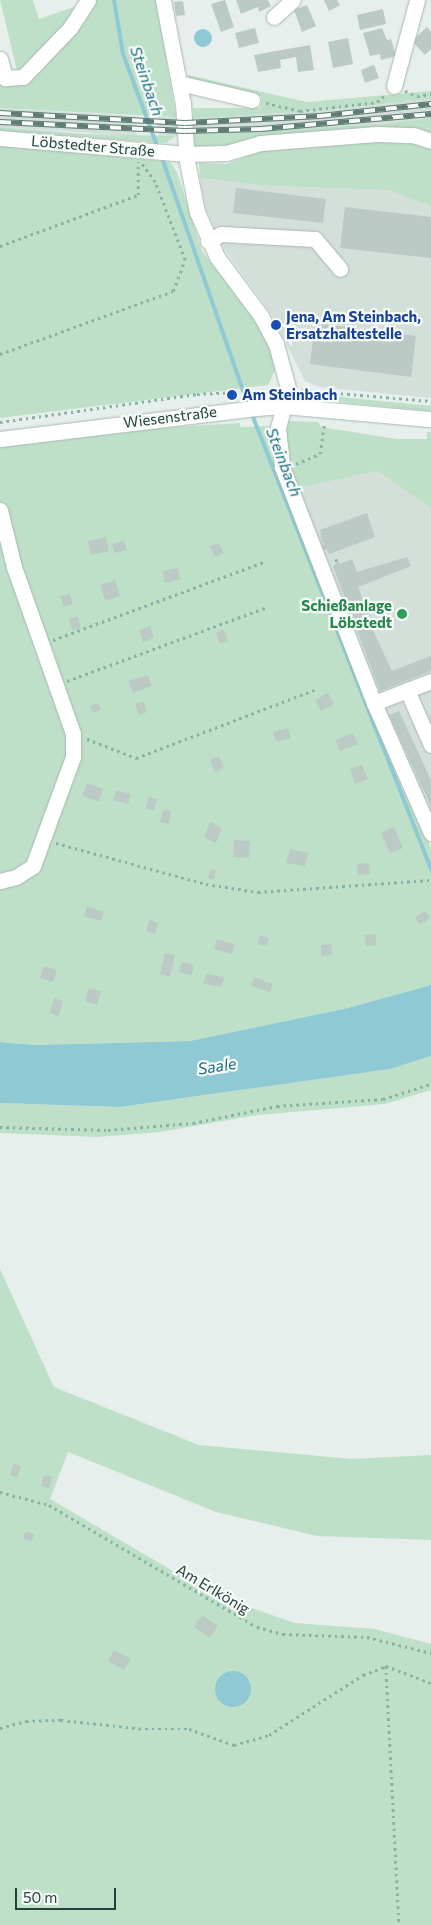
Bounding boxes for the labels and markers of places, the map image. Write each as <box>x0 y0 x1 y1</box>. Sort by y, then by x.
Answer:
place label: Jena, Am Steinbach, Ersatzhaltestelle <box>286 307 421 342</box>
marker: Jena, Am Steinbach, Ersatzhaltestelle <box>270 319 282 331</box>
place label: Am Steinbach <box>242 386 337 404</box>
marker: Am Steinbach <box>226 389 238 401</box>
place label: Schießanlage Löbstedt <box>301 596 392 631</box>
marker: Schießanlage Löbstedt <box>396 608 408 620</box>

